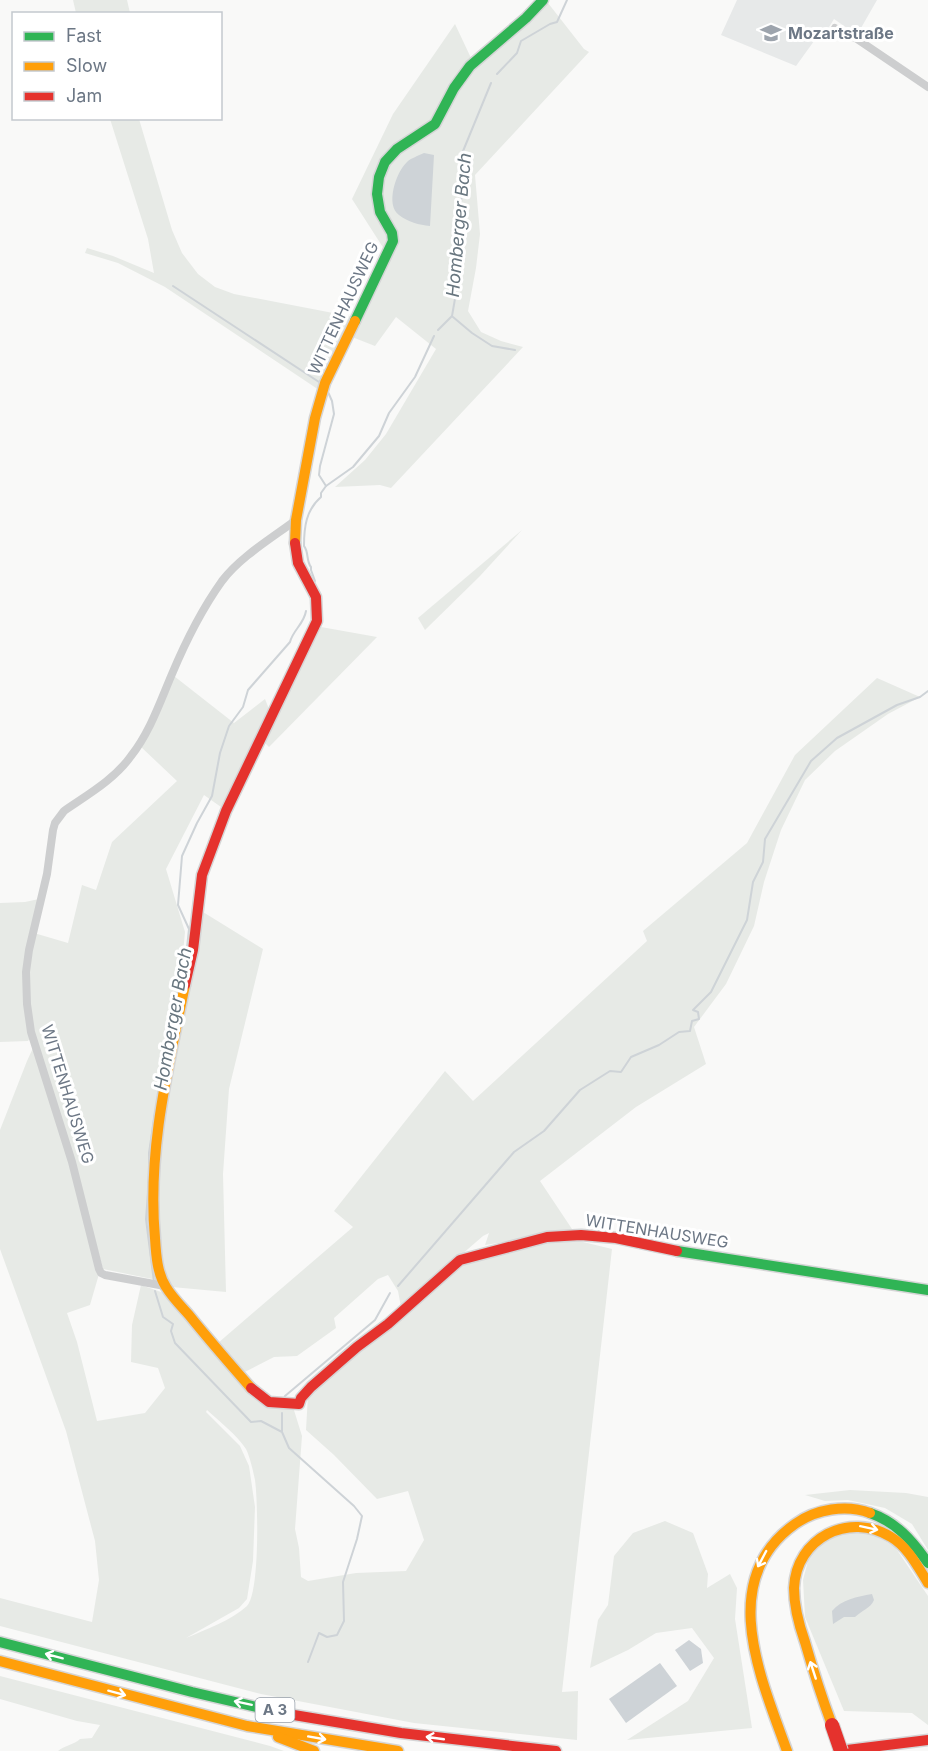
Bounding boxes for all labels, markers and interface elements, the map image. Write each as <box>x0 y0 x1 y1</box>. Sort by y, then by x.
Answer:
legend <box>12 12 222 120</box>
school or university icon: Mozartstraße <box>759 21 783 45</box>
place label: Mozartstraße <box>788 23 894 43</box>
text: Fast <box>66 25 102 46</box>
text: Slow <box>66 55 107 76</box>
text: Jam <box>66 85 102 106</box>
water label: Homberger Bach <box>442 152 475 298</box>
street label: WITTENHAUSWEG <box>303 238 383 378</box>
water label: Homberger Bach <box>150 946 195 1092</box>
street label: WITTENHAUSWEG <box>37 1022 99 1166</box>
street label: WITTENHAUSWEG <box>584 1210 730 1252</box>
one-way arrow <box>859 1523 878 1534</box>
one-way arrow <box>756 1550 768 1567</box>
one-way arrow <box>45 1649 64 1661</box>
one-way arrow <box>807 1661 818 1680</box>
one-way arrow <box>108 1687 127 1699</box>
one-way arrow <box>234 1697 253 1709</box>
road number: A 3 <box>256 1698 294 1722</box>
one-way arrow <box>426 1732 445 1743</box>
one-way arrow <box>307 1733 327 1744</box>

